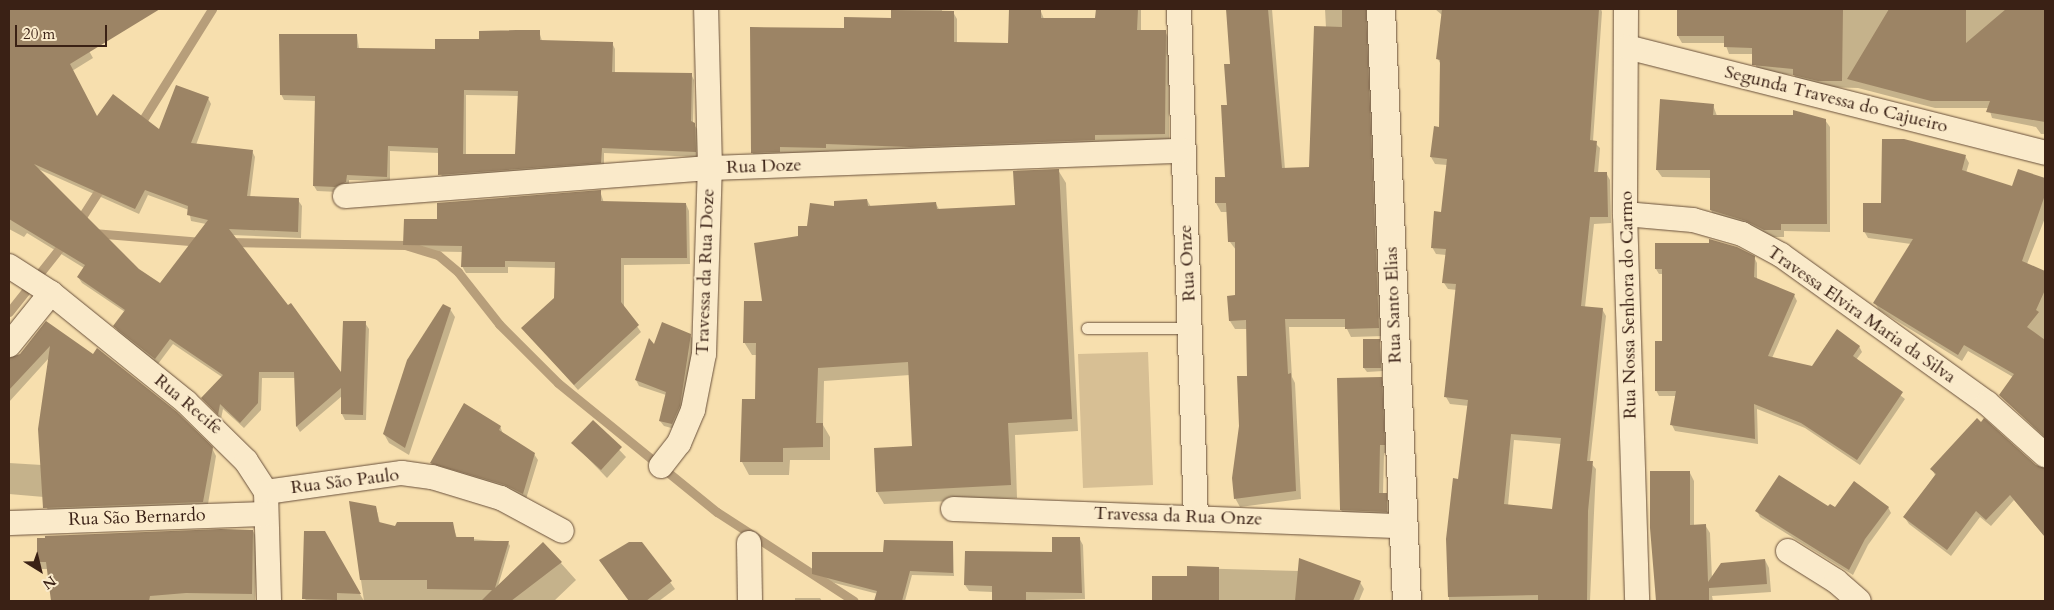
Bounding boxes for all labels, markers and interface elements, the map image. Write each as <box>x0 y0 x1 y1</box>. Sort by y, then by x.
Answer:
scale bar <box>18 15 110 47</box>
text: 20 m <box>23 24 55 44</box>
street label: Segunda Travessa do Cajueiro <box>1722 62 1950 138</box>
street label: Rua Doze <box>726 155 802 179</box>
street label: Travessa da Rua Doze <box>692 188 720 356</box>
street label: Rua Nossa Senhora do Carmo <box>1616 191 1642 419</box>
street label: Rua Onze <box>1175 224 1201 302</box>
street label: Travessa Elvira Maria da Silva <box>1763 242 1959 388</box>
street label: Rua Santo Elias <box>1381 246 1407 364</box>
street label: Rua Recife <box>149 370 227 440</box>
street label: Rua São Paulo <box>290 465 400 499</box>
street label: Travessa da Rua Onze <box>1093 503 1263 531</box>
street label: Rua São Bernardo <box>68 505 206 531</box>
north arrow <box>15 545 65 595</box>
text: N <box>39 571 60 594</box>

